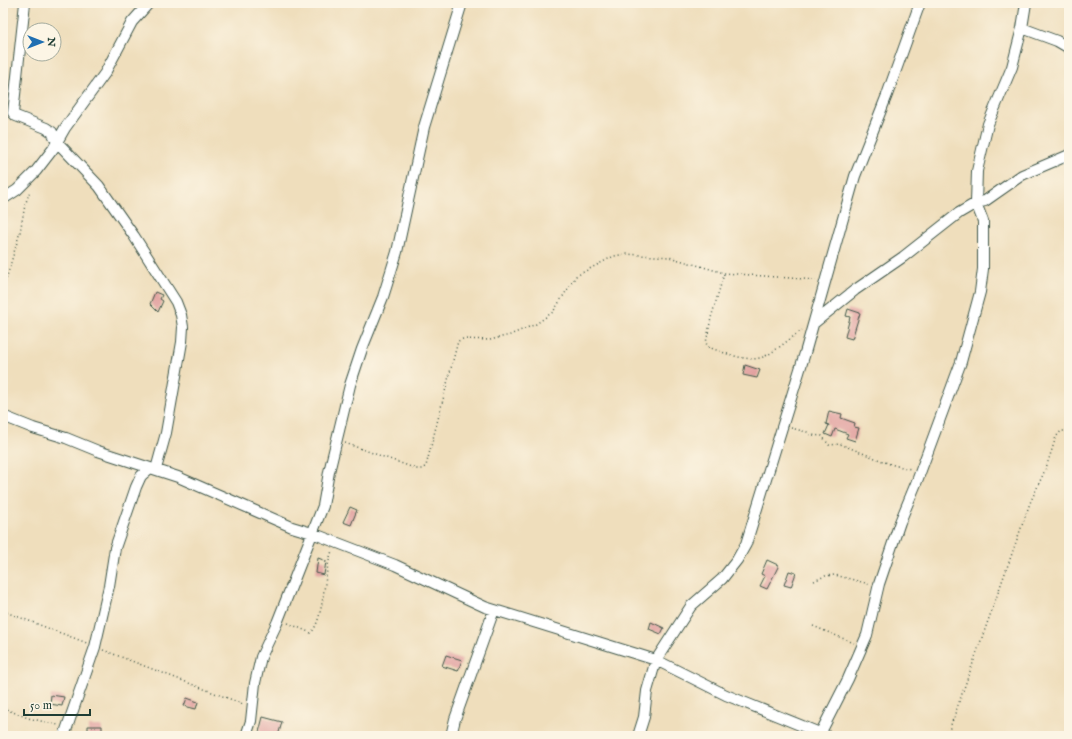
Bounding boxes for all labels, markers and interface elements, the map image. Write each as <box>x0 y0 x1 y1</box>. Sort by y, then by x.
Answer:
north arrow <box>22 22 62 62</box>
text: N <box>44 36 58 47</box>
scale bar <box>24 691 90 717</box>
text: 50 m <box>30 698 52 713</box>

